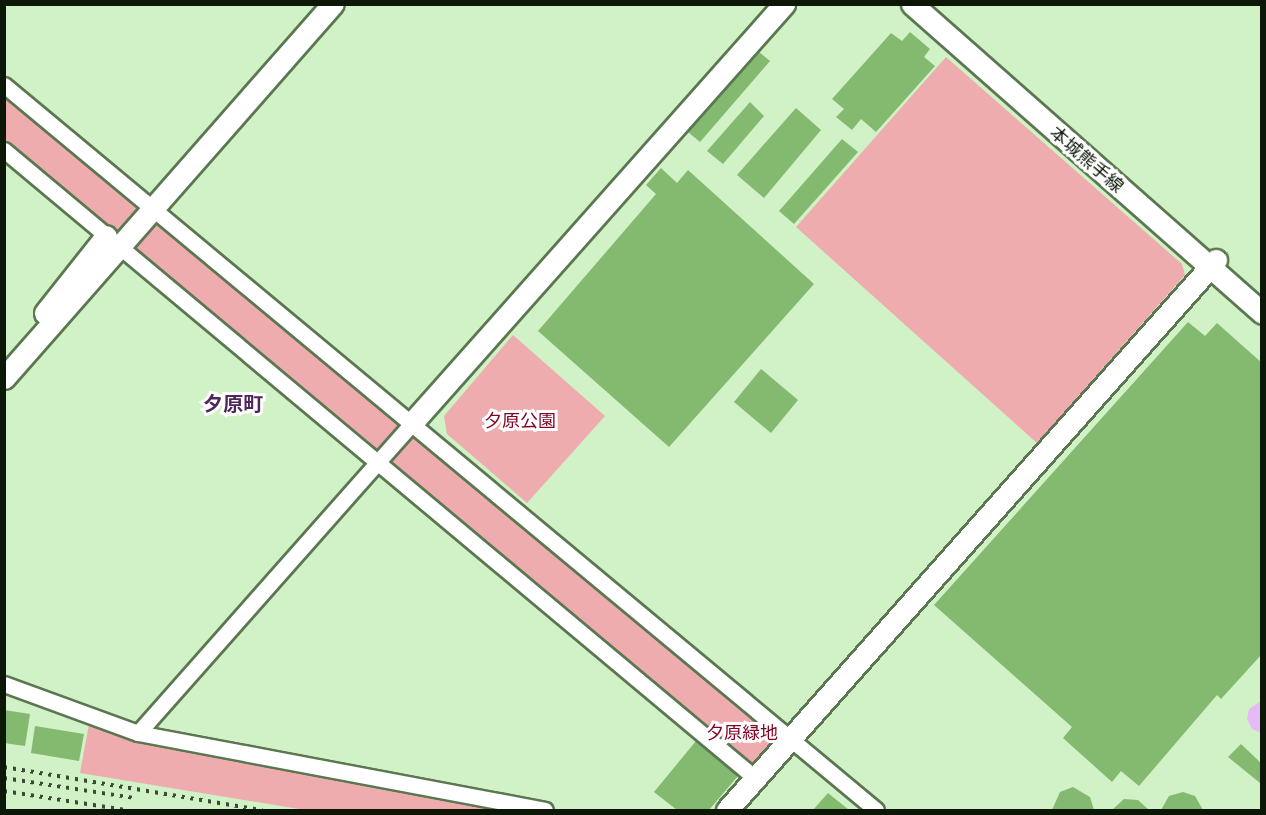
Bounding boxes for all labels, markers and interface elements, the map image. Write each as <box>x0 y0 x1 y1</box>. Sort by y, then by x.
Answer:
street label: 本城熊手線 <box>1046 121 1128 197</box>
district label: 夕原町 <box>203 391 263 415</box>
park label: 夕原公園 <box>484 409 556 431</box>
park label: 夕原緑地 <box>706 721 778 743</box>

